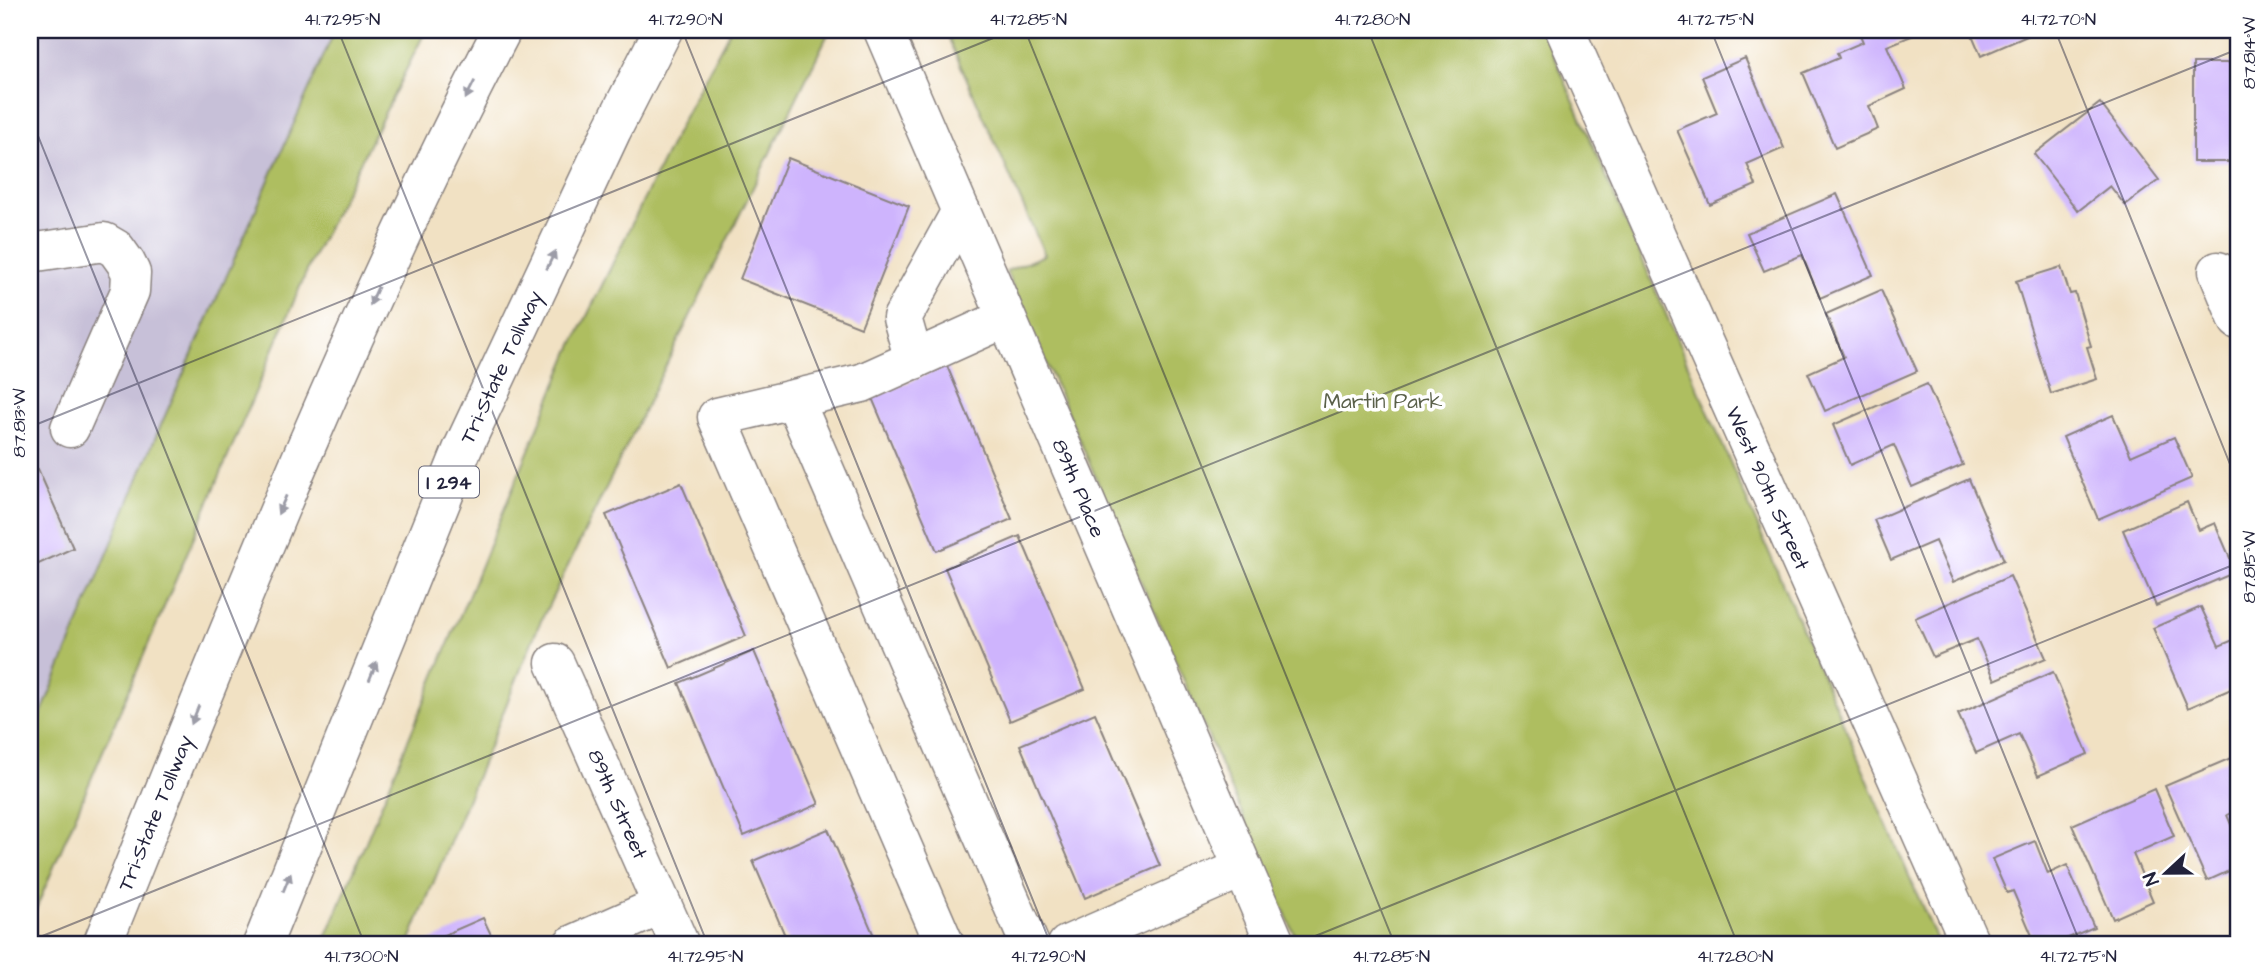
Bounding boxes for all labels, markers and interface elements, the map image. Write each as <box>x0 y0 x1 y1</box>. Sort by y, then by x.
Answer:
text: 41.7295°N <box>304 7 380 32</box>
text: 41.7290°N <box>647 7 723 32</box>
text: 41.7285°N <box>989 7 1067 32</box>
text: 41.7280°N <box>1334 7 1410 32</box>
text: 41.7275°N <box>1676 7 1754 32</box>
text: 41.7270°N <box>2020 7 2096 32</box>
text: 87.814°W <box>2237 17 2262 89</box>
one-way arrow <box>465 80 476 100</box>
one-way arrow <box>545 250 557 270</box>
street label: Tri-State Tollway <box>453 285 552 449</box>
one-way arrow <box>368 286 380 306</box>
park label: Martin Park <box>1324 387 1442 416</box>
text: 87.813°W <box>7 388 32 458</box>
street label: West 90th Street <box>1719 402 1817 575</box>
street label: 89th Place <box>1045 434 1112 542</box>
road number: I 294 <box>419 467 479 498</box>
one-way arrow <box>276 494 287 515</box>
text: 87.815°W <box>2237 530 2262 603</box>
one-way arrow <box>367 660 378 681</box>
one-way arrow <box>189 704 200 725</box>
street label: Tri-State Tollway <box>111 730 202 896</box>
street label: 89th Street <box>580 745 655 864</box>
north arrow <box>2132 838 2202 908</box>
text: N <box>2137 868 2166 889</box>
one-way arrow <box>282 871 293 892</box>
text: 41.7300°N <box>323 944 399 969</box>
text: 41.7295°N <box>667 944 743 969</box>
text: 41.7290°N <box>1010 944 1086 969</box>
text: 41.7285°N <box>1352 944 1430 969</box>
text: 41.7280°N <box>1697 944 1773 969</box>
text: 41.7275°N <box>2039 944 2117 969</box>

